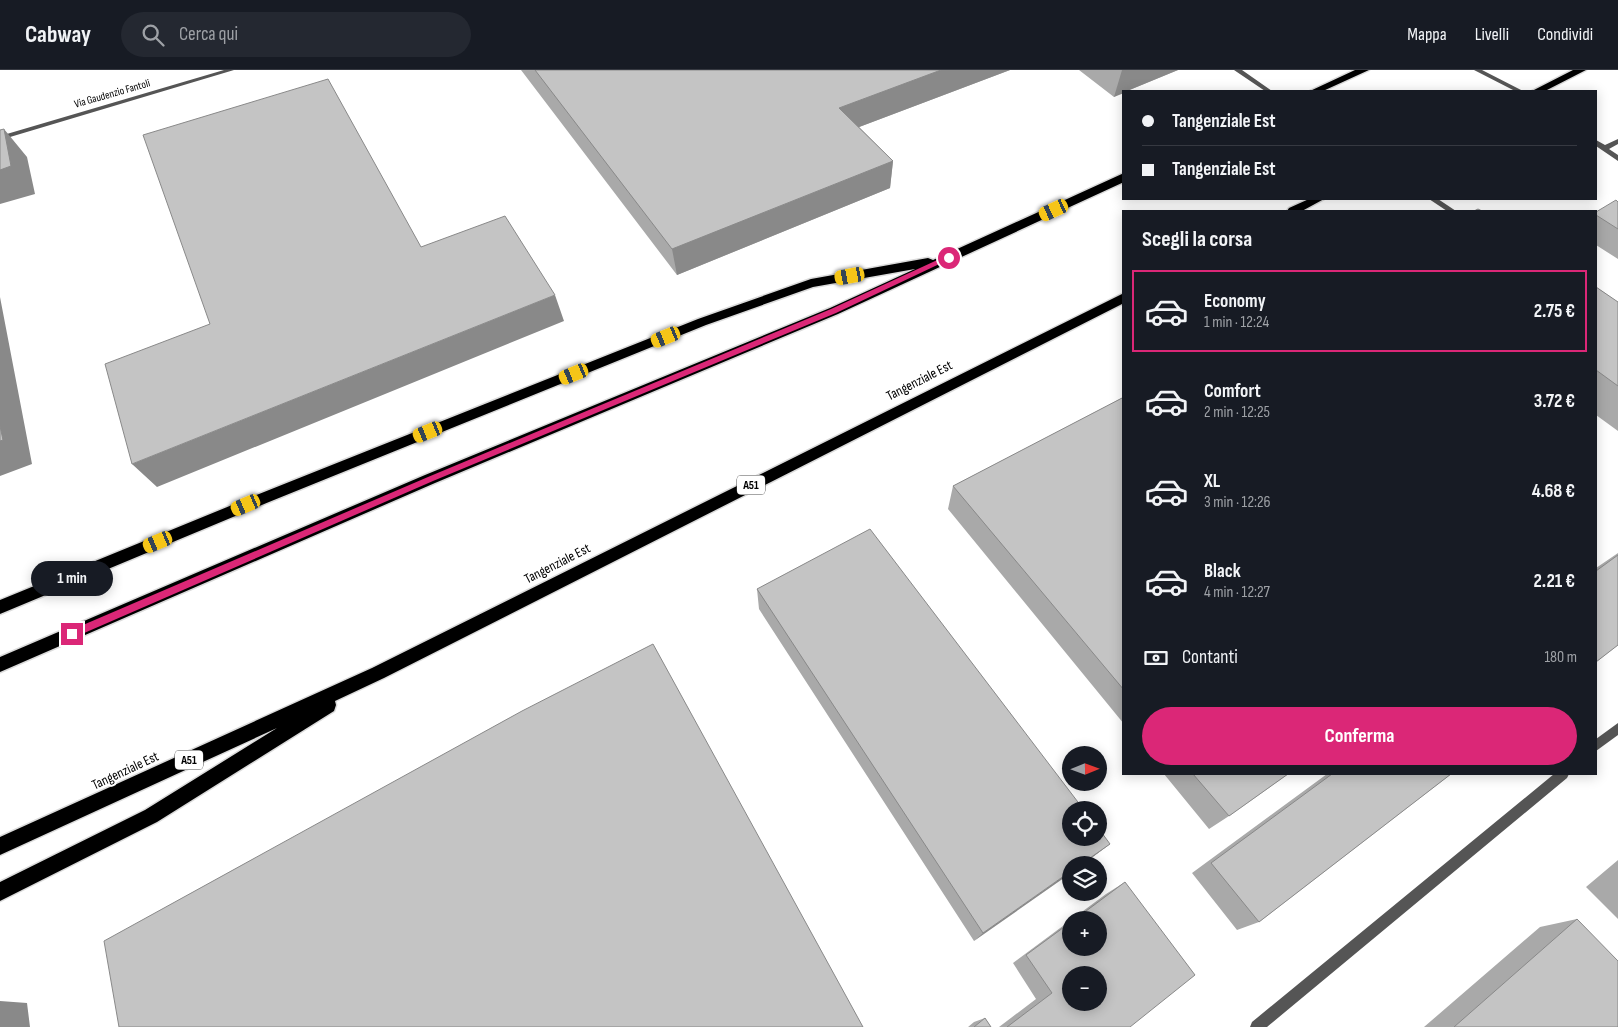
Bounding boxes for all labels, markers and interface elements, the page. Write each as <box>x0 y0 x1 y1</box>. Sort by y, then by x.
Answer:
search box <box>121 12 471 57</box>
text: Cabway <box>25 20 91 49</box>
icon: search <box>139 21 167 49</box>
text: Cerca qui <box>179 23 238 46</box>
text: Mappa <box>1407 24 1447 45</box>
text: Livelli <box>1475 24 1509 45</box>
text: Condividi <box>1537 24 1593 45</box>
street label: Via Gaudenzio Fantoli <box>73 76 152 111</box>
text: Tangenziale Est <box>1172 110 1275 133</box>
text: Tangenziale Est <box>1172 158 1275 181</box>
car <box>1037 197 1070 223</box>
text: Scegli la corsa <box>1142 226 1252 253</box>
route start <box>938 247 960 269</box>
car <box>833 266 866 286</box>
icon: car <box>1144 289 1189 334</box>
text: Economy <box>1204 290 1266 313</box>
text: 2.75 € <box>1534 300 1575 323</box>
text: 1 min · 12:24 <box>1204 313 1269 332</box>
car <box>649 324 682 350</box>
street label: Tangenziale Est <box>883 357 955 404</box>
car <box>557 361 590 387</box>
icon: car <box>1144 379 1189 424</box>
text: Comfort <box>1204 380 1261 403</box>
text: 3.72 € <box>1534 390 1575 413</box>
text: 2 min · 12:25 <box>1204 403 1270 422</box>
car <box>411 419 444 445</box>
icon: car <box>1144 469 1189 514</box>
text: XL <box>1204 470 1220 493</box>
road number: A51 <box>737 476 765 494</box>
text: 4.68 € <box>1532 480 1575 503</box>
car <box>229 492 262 518</box>
text: 3 min · 12:26 <box>1204 493 1271 512</box>
car <box>141 529 174 555</box>
street label: Tangenziale Est <box>521 540 593 587</box>
icon: car <box>1144 559 1189 604</box>
text: Black <box>1204 560 1241 583</box>
callout: 1 min <box>31 562 113 596</box>
text: 1 min <box>57 569 87 588</box>
text: 2.21 € <box>1533 570 1575 593</box>
text: 4 min · 12:27 <box>1204 583 1270 602</box>
route end <box>61 623 83 645</box>
icon: cash <box>1142 644 1170 672</box>
text: Contanti <box>1182 646 1238 669</box>
text: 180 m <box>1544 648 1577 667</box>
button: Conferma <box>1142 707 1577 765</box>
north arrow <box>1062 746 1108 791</box>
map controls <box>1062 746 1107 1011</box>
street label: Tangenziale Est <box>89 748 161 793</box>
road number: A51 <box>175 750 203 770</box>
button: locate <box>1062 801 1107 846</box>
button: layers <box>1062 856 1107 901</box>
button: + <box>1062 911 1107 956</box>
button: − <box>1062 966 1107 1011</box>

